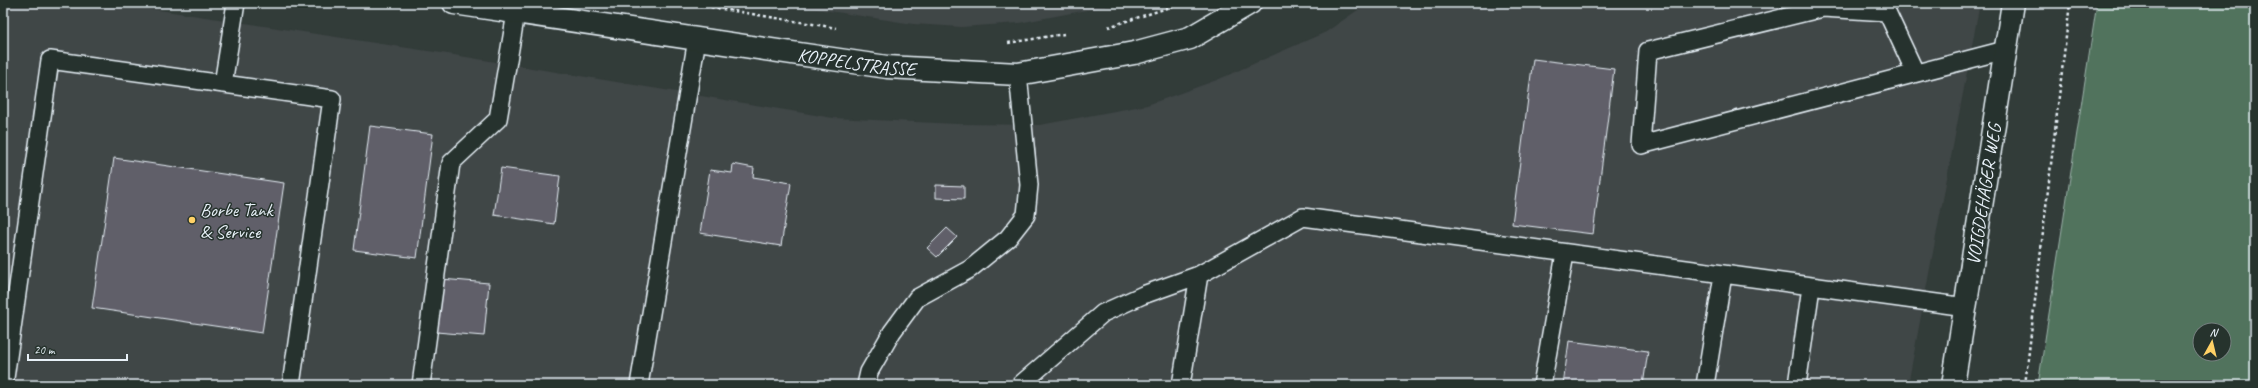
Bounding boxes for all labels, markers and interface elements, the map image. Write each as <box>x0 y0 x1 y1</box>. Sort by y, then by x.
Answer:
street label: KOPPELSTRASSE <box>796 43 919 82</box>
street label: VOIGDEHÄGER WEG <box>1961 120 2007 267</box>
place label: Borbe Tank & Service <box>200 198 275 244</box>
marker: Borbe Tank & Service <box>187 215 197 225</box>
north arrow <box>2192 322 2232 362</box>
text: N <box>2209 325 2220 340</box>
scale bar <box>28 336 127 362</box>
text: 20 m <box>34 342 56 358</box>

